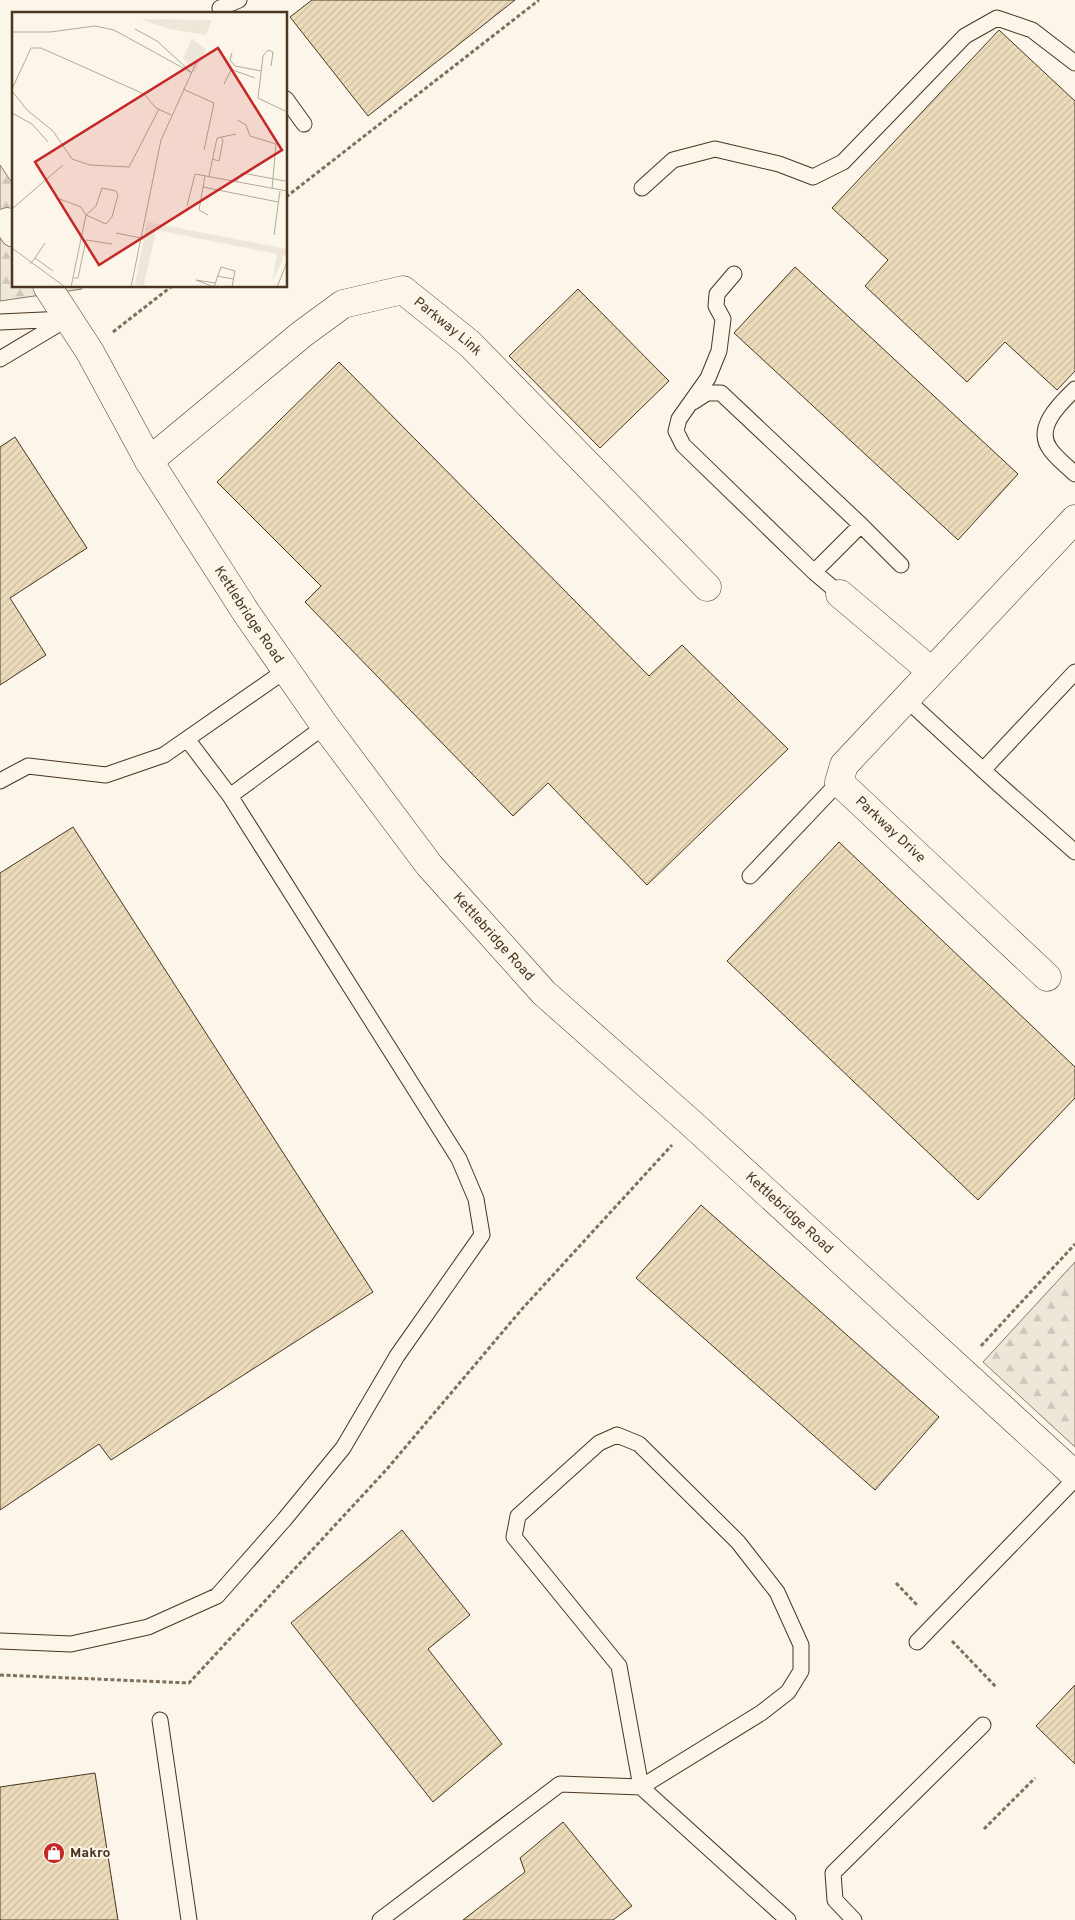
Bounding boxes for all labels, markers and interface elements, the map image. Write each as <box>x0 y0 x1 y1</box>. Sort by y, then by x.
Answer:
inset map <box>12 12 288 288</box>
street label: Parkway Link <box>410 293 485 360</box>
street label: Kettlebridge Road <box>210 563 287 667</box>
street label: Parkway Drive <box>851 793 929 867</box>
street label: Kettlebridge Road <box>449 889 538 985</box>
street label: Kettlebridge Road <box>742 1168 837 1258</box>
shop icon: Makro <box>42 1841 66 1865</box>
place label: Makro <box>70 1845 110 1862</box>

